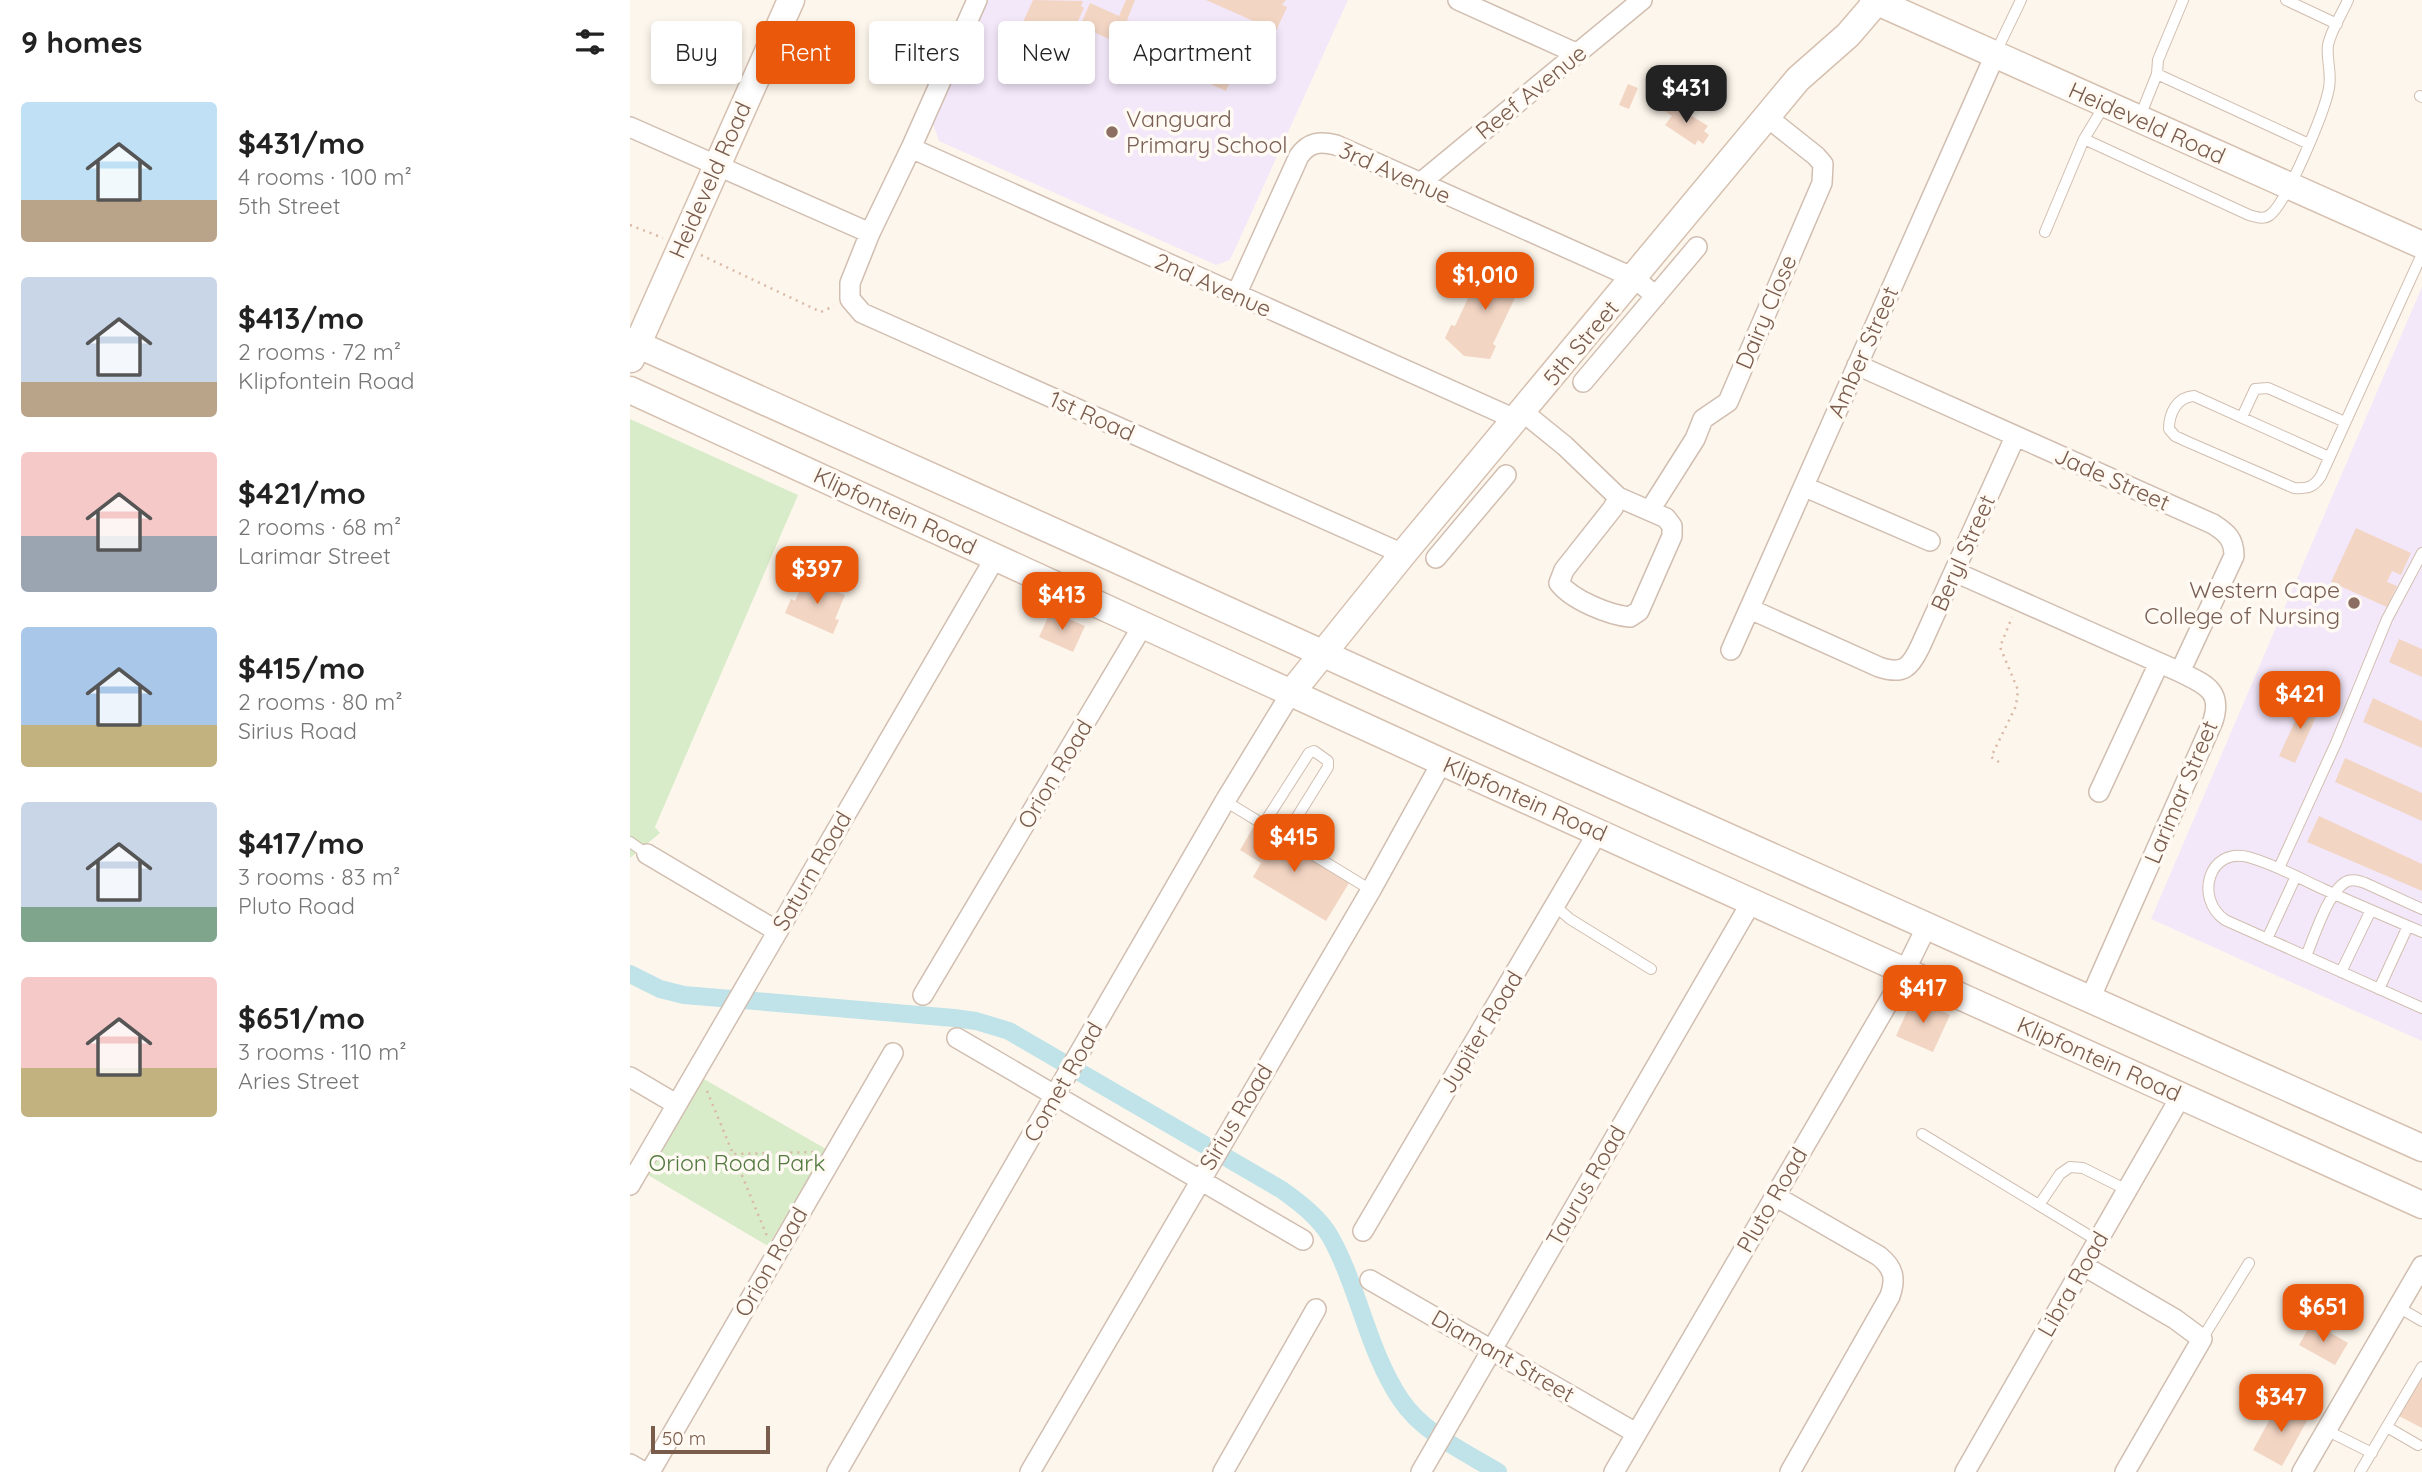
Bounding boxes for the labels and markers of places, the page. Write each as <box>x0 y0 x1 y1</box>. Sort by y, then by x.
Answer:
pin: $431 <box>1645 66 1727 125</box>
place label: Vanguard Primary School <box>1126 104 1288 159</box>
marker: Vanguard Primary School <box>1104 124 1120 140</box>
pin: $1,010 <box>1428 252 1542 312</box>
pin: $397 <box>776 546 858 606</box>
pin: $413 <box>1021 572 1103 632</box>
place label: Western Cape College of Nursing <box>2144 575 2340 630</box>
marker: Western Cape College of Nursing <box>2346 595 2362 611</box>
pin: $421 <box>2259 672 2341 731</box>
pin: $415 <box>1253 814 1335 874</box>
pin: $417 <box>1882 965 1964 1025</box>
pin: $651 <box>2282 1284 2364 1344</box>
pin: $347 <box>2240 1374 2322 1434</box>

